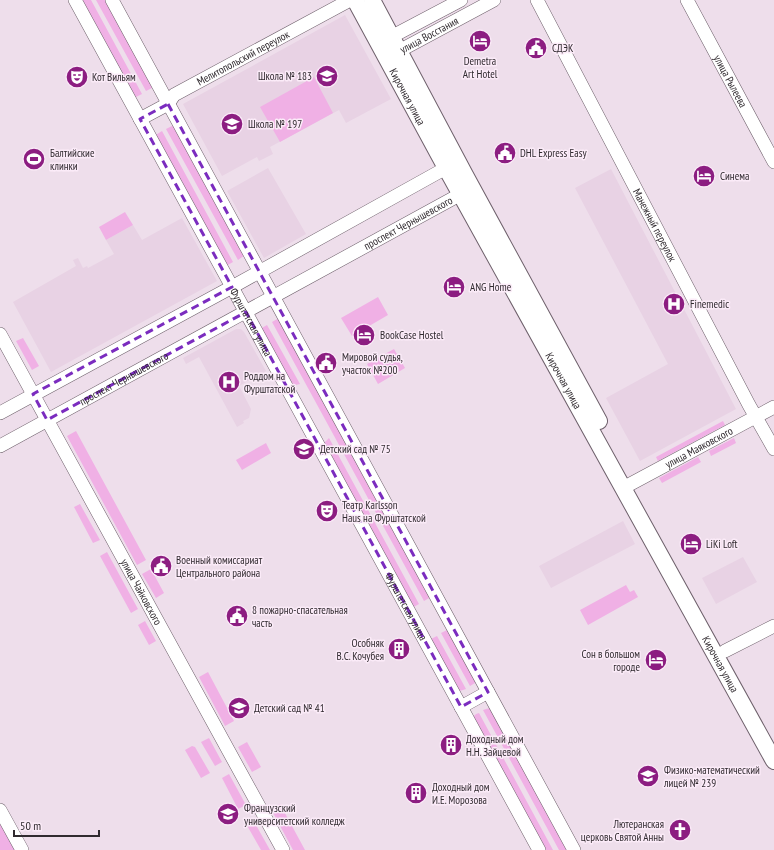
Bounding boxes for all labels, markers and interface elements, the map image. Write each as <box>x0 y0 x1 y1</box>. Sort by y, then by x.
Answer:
street label: улица Восстания <box>397 14 461 56</box>
street label: Мелитопольский переулок <box>194 27 292 88</box>
hotel icon: Demetra Art Hotel <box>467 28 493 54</box>
public building icon: СДЭК <box>523 35 549 61</box>
place label: СДЭК <box>552 41 574 55</box>
street label: улица Рылеева <box>711 52 750 110</box>
place label: Demetra Art Hotel <box>463 54 498 81</box>
school or university icon: Школа № 183 <box>314 63 340 89</box>
theatre icon: Кот Вильям <box>64 64 90 90</box>
street label: Кирочная улица <box>386 66 428 128</box>
place label: Школа № 183 <box>258 69 312 83</box>
place label: Кот Вильям <box>92 70 136 84</box>
school or university icon: Школа № 197 <box>219 111 245 137</box>
place label: Школа № 197 <box>248 117 302 131</box>
public building icon: DHL Express Easy <box>492 140 518 166</box>
sports icon: Балтийские клинки <box>21 146 47 172</box>
place label: Балтийские клинки <box>50 146 95 173</box>
place label: DHL Express Easy <box>520 146 587 160</box>
hotel icon: Синема <box>691 163 717 189</box>
place label: Синема <box>720 169 749 183</box>
street label: Манежный переулок <box>630 186 680 265</box>
street label: проспект Чернышевского <box>361 193 455 253</box>
hotel icon: ANG Home <box>441 274 467 300</box>
place label: ANG Home <box>470 280 512 294</box>
street label: Фурштатская улица <box>227 286 275 358</box>
hospital icon: Finemedic <box>661 291 687 317</box>
place label: Finemedic <box>690 297 729 311</box>
hotel icon: BookCase Hostel <box>351 322 377 348</box>
place label: BookCase Hostel <box>380 328 444 342</box>
street label: проспект Чернышевского <box>77 348 171 408</box>
public building icon: Мировой судья, участок №200 <box>313 350 339 376</box>
place label: Мировой судья, участок №200 <box>342 350 403 377</box>
street label: Кирочная улица <box>542 350 585 411</box>
hospital icon: Роддом на Фурштатской <box>216 369 242 395</box>
place label: Роддом на Фурштатской <box>244 369 295 396</box>
street label: улица Маяковского <box>663 423 735 471</box>
school or university icon: Детский сад № 75 <box>291 436 317 462</box>
place label: Детский сад № 75 <box>320 442 391 456</box>
theatre icon: Театр Karlsson Haus на Фурштатской <box>314 498 340 524</box>
place label: Театр Karlsson Haus на Фурштатской <box>342 498 426 525</box>
hotel icon: LiKi Loft <box>678 531 704 557</box>
place label: LiKi Loft <box>706 537 738 551</box>
public building icon: Военный комиссариат Центрального района <box>148 553 174 579</box>
place label: Военный комиссариат Центрального района <box>176 553 263 580</box>
street label: улица Чайковского <box>118 556 165 628</box>
street label: Фурштатская улица <box>382 570 430 643</box>
public building icon: 8 пожарно-спасательная часть <box>224 603 250 629</box>
place label: 8 пожарно-спасательная часть <box>252 603 348 630</box>
street label: Кирочная улица <box>699 633 742 695</box>
place label: Особняк В.С. Кочубея <box>337 636 385 663</box>
building icon: Особняк В.С. Кочубея <box>386 636 412 662</box>
place label: Сон в большом городе <box>581 647 640 674</box>
hotel icon: Сон в большом городе <box>643 647 669 673</box>
school or university icon: Детский сад № 41 <box>226 695 252 721</box>
place label: Детский сад № 41 <box>254 701 325 715</box>
building icon: Доходный дом Н.Н. Зайцевой <box>438 732 464 758</box>
place label: Доходный дом Н.Н. Зайцевой <box>466 732 524 759</box>
school or university icon: Физико-математический лицей № 239 <box>635 763 661 789</box>
place label: Физико-математический лицей № 239 <box>663 763 760 790</box>
building icon: Доходный дом И.Е. Морозова <box>403 780 429 806</box>
place label: Доходный дом И.Е. Морозова <box>432 780 490 807</box>
school or university icon: Французский университетский колледж <box>215 801 241 827</box>
place label: Французский университетский колледж <box>244 801 345 828</box>
scale bar <box>14 812 99 838</box>
place label: Лютеранская церковь Святой Анны <box>581 817 664 844</box>
church icon: Лютеранская церковь Святой Анны <box>667 817 693 843</box>
text: 50 m <box>20 818 41 833</box>

